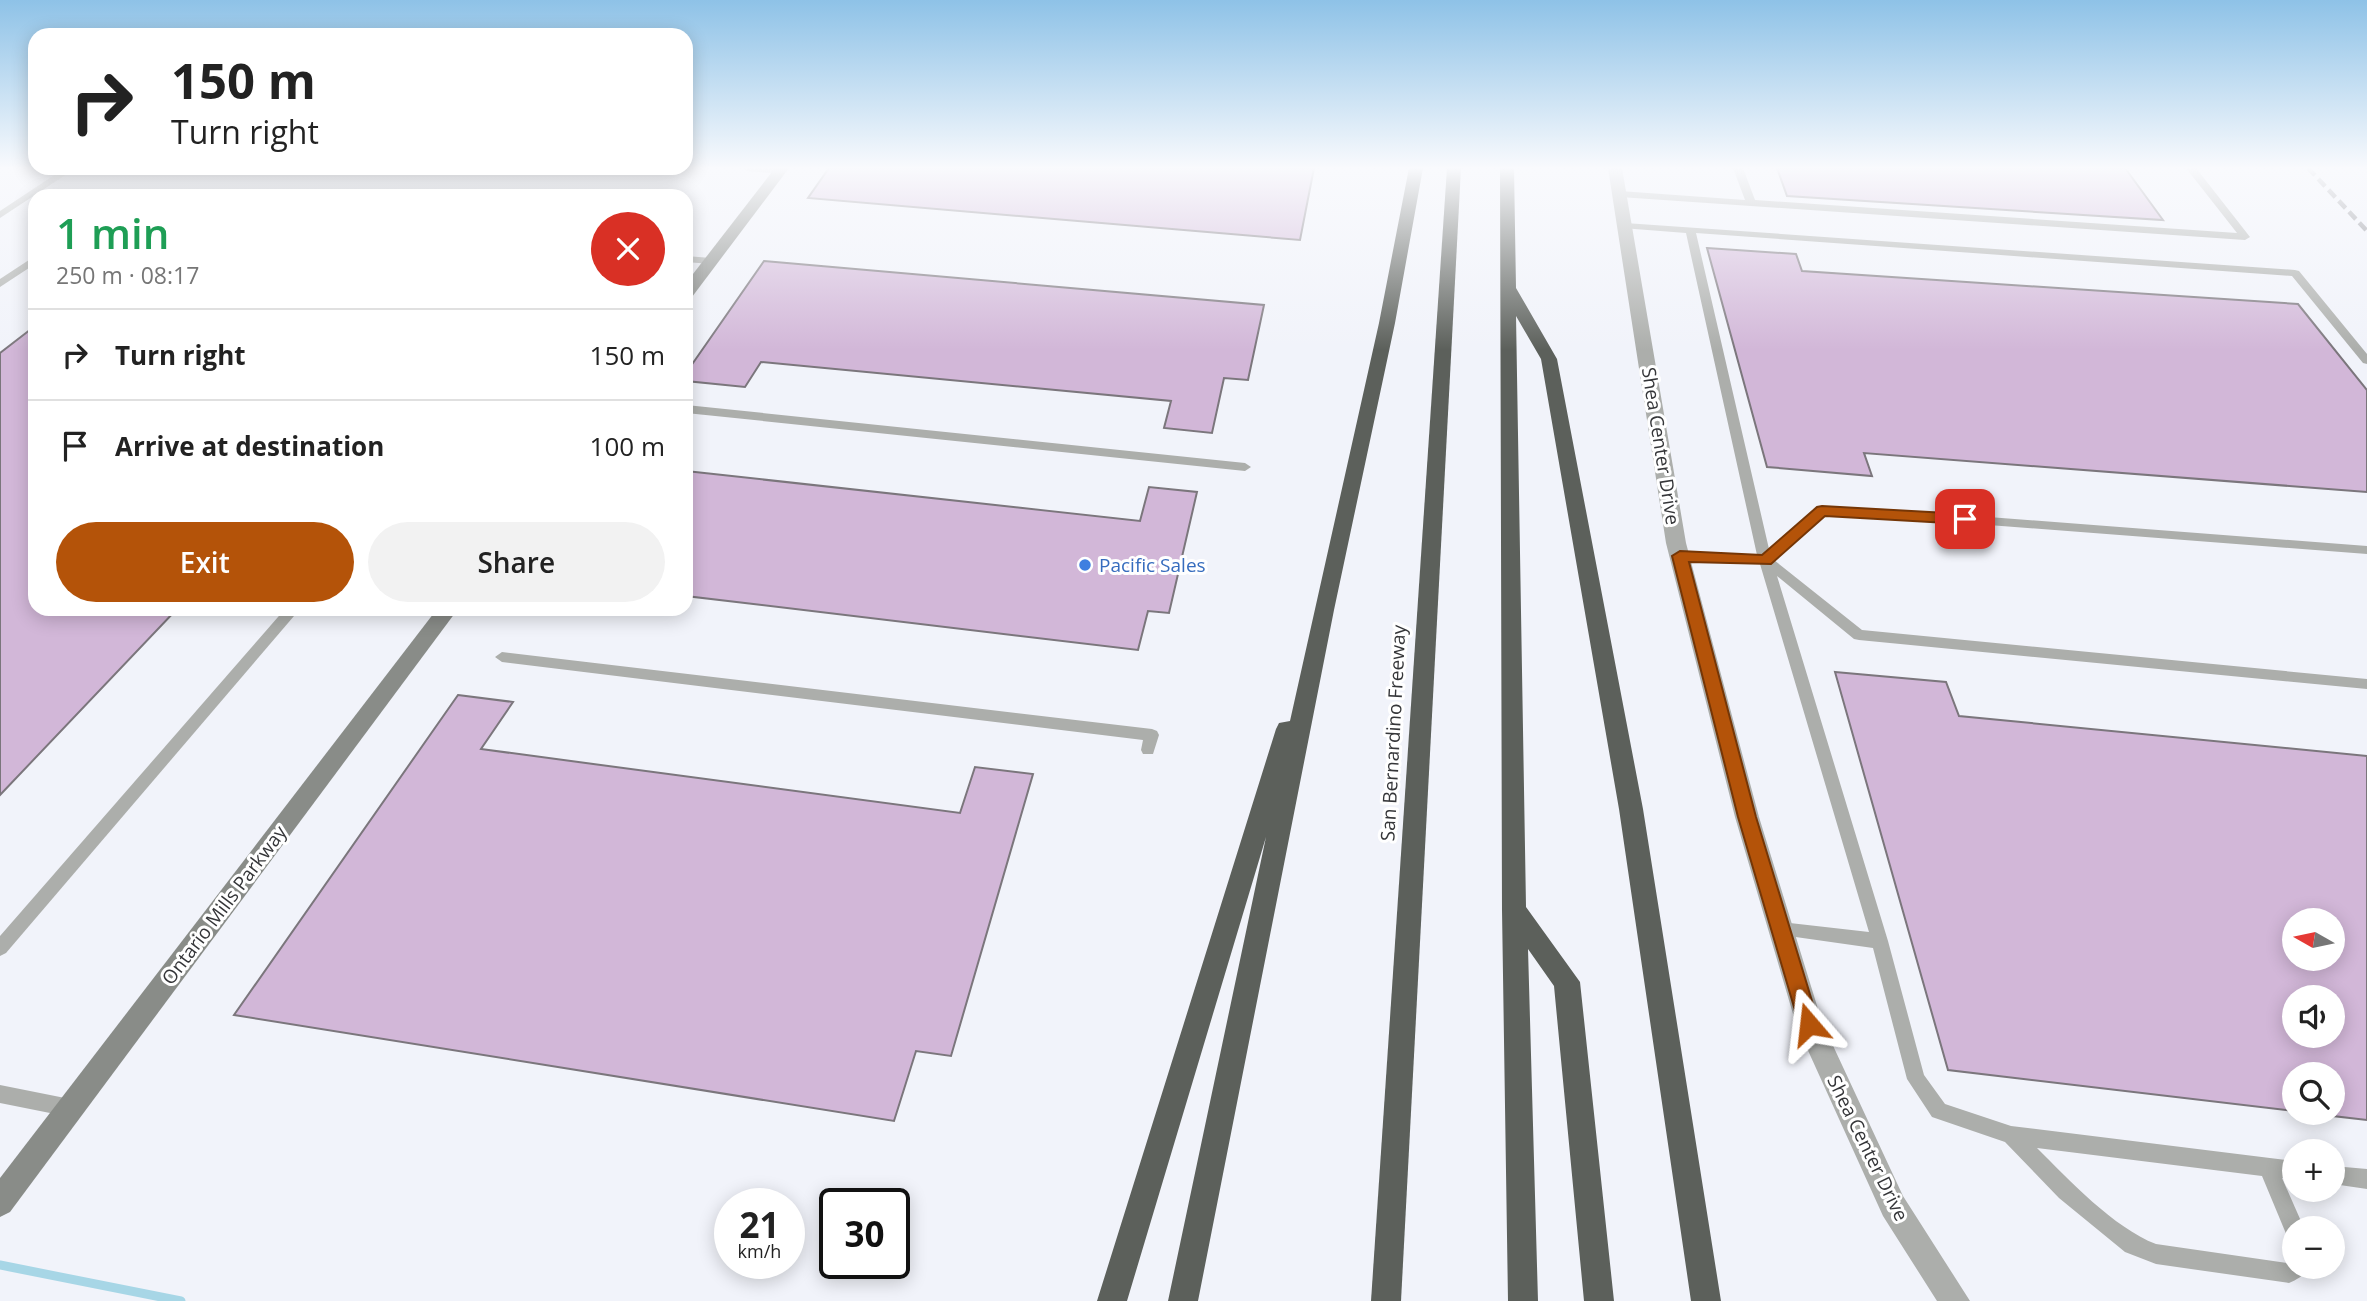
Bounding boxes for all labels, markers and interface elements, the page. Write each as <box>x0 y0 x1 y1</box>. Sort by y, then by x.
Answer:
text: 150 m <box>171 47 316 113</box>
icon: right <box>56 56 147 147</box>
text: Turn right <box>171 110 319 153</box>
text: 1 min <box>56 204 169 261</box>
button: close <box>591 212 665 286</box>
text: 250 m · 08:17 <box>56 259 199 291</box>
icon: right <box>56 336 94 374</box>
text: Turn right <box>115 337 246 373</box>
text: 150 m <box>590 337 665 373</box>
street label: Shea Center Drive <box>1636 365 1686 527</box>
icon: arrive <box>56 427 94 465</box>
text: Arrive at destination <box>115 428 384 464</box>
text: 100 m <box>590 428 665 464</box>
pin <box>1935 489 1995 549</box>
icon: arrive <box>1946 500 1984 538</box>
button: Exit <box>56 522 354 602</box>
button: Share <box>368 522 665 602</box>
place label: Pacific Sales <box>1099 552 1206 578</box>
marker: Pacific Sales <box>1077 557 1093 573</box>
street label: San Bernardino Freeway <box>1374 624 1412 842</box>
street label: Ontario Mills Parkway <box>156 820 293 990</box>
north arrow <box>2282 908 2345 971</box>
map controls <box>2282 908 2345 1279</box>
button: sound <box>2282 985 2345 1048</box>
position arrow <box>1772 987 1846 1061</box>
button: search <box>2282 1062 2345 1125</box>
street label: Shea Center Drive <box>1821 1071 1915 1225</box>
button: + <box>2282 1139 2345 1202</box>
speed limit sign: 30 <box>819 1188 910 1279</box>
text: 21 <box>739 1201 780 1248</box>
button: − <box>2282 1216 2345 1279</box>
text: km/h <box>738 1239 781 1263</box>

